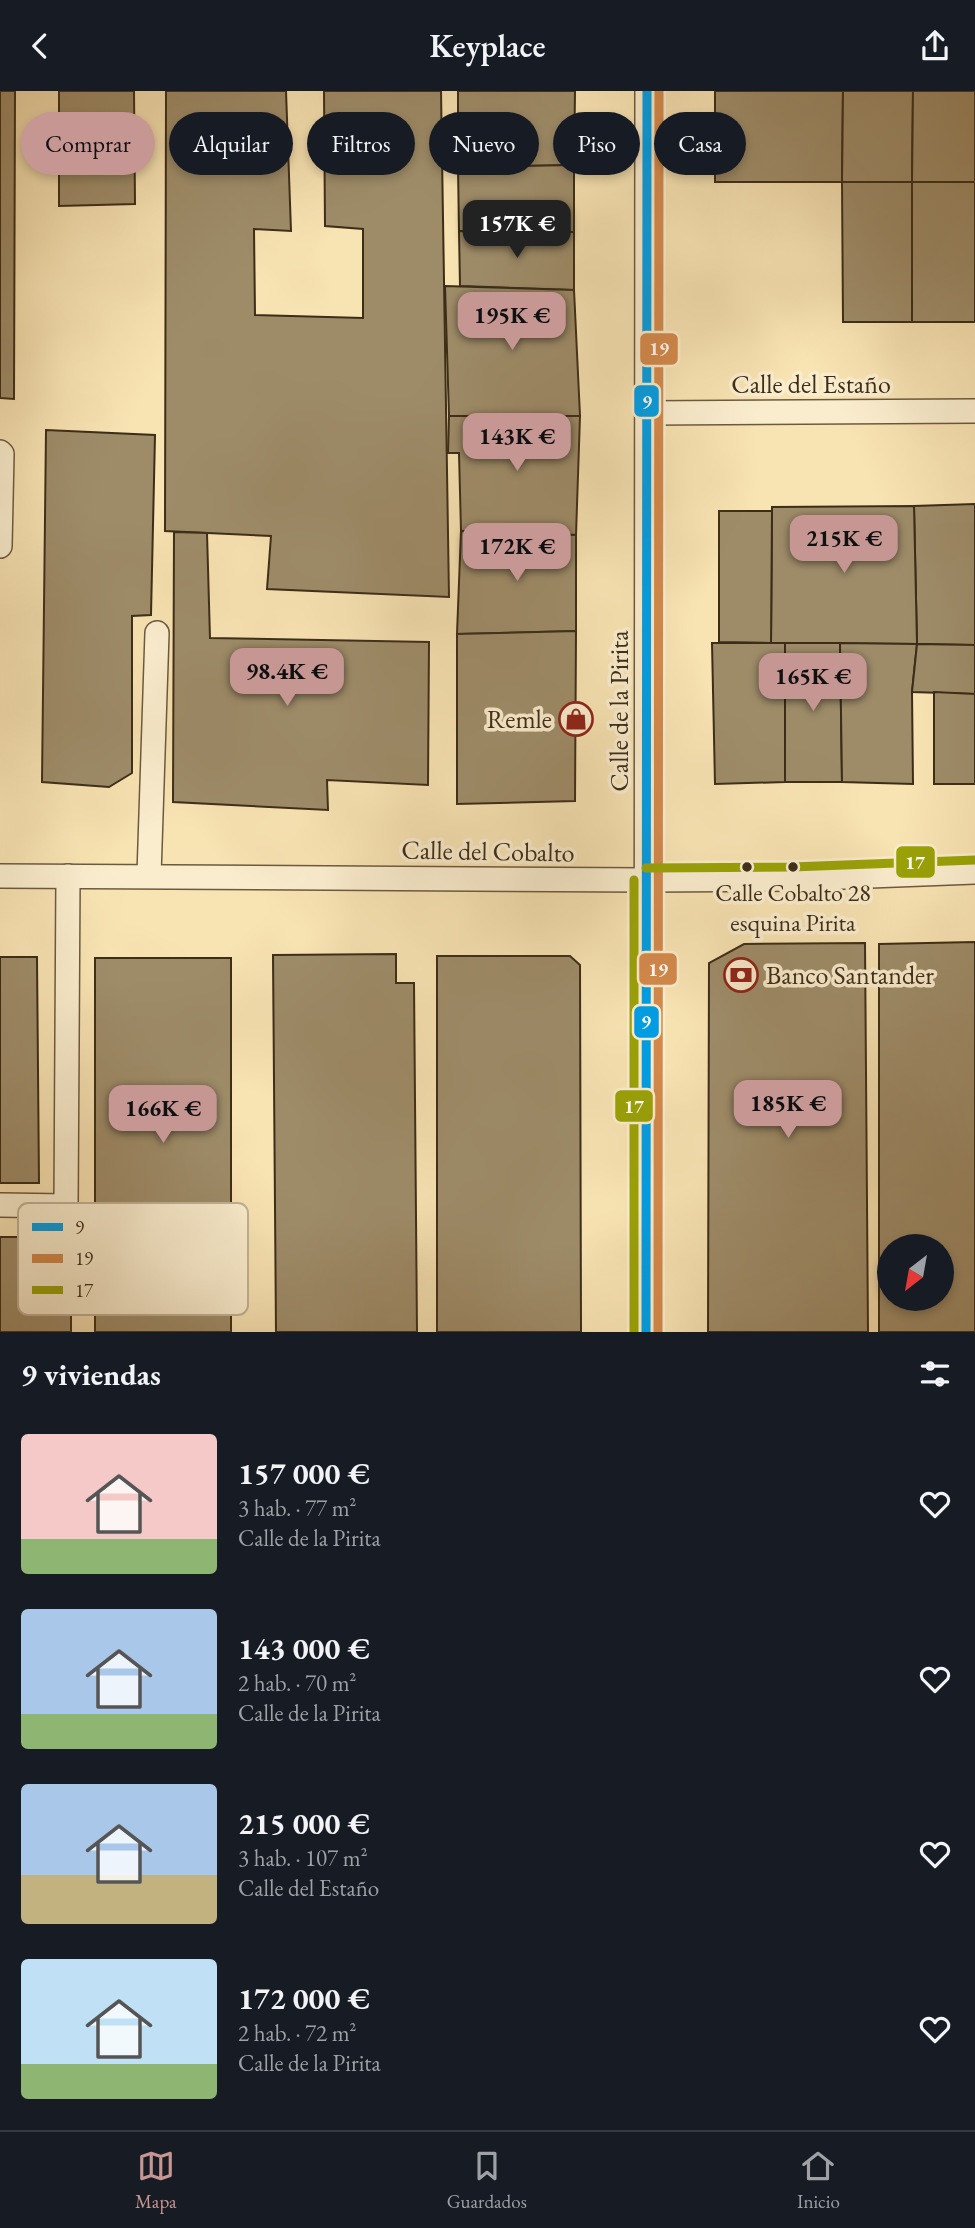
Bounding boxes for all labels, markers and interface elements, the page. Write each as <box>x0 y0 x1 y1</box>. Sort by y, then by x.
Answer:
text: Keyplace <box>429 25 546 67</box>
icon: back <box>21 27 59 65</box>
icon: share <box>916 27 954 65</box>
chip: Comprar <box>21 112 155 175</box>
chip: Alquilar <box>169 112 293 175</box>
chip: Filtros <box>307 112 415 175</box>
chip: Nuevo <box>429 112 539 175</box>
chip: Piso <box>553 112 640 175</box>
chip: Casa <box>654 112 746 175</box>
pin: 157K € <box>460 201 574 260</box>
text: 157K € <box>479 208 555 238</box>
pin: 195K € <box>455 293 569 352</box>
text: 195K € <box>474 300 550 330</box>
line badge: 19 <box>639 332 679 366</box>
text: 19 <box>649 336 669 361</box>
street label: Calle del Estaño <box>731 367 891 401</box>
line badge: 9 <box>633 384 660 418</box>
text: 9 <box>642 389 652 414</box>
pin: 143K € <box>460 413 574 473</box>
text: 143K € <box>479 421 555 451</box>
pin: 215K € <box>787 515 901 575</box>
text: 215K € <box>806 523 882 553</box>
pin: 172K € <box>460 524 574 583</box>
text: 172K € <box>479 531 555 561</box>
street label: Calle de la Pirita <box>602 630 636 792</box>
pin: 98.4K € <box>222 649 352 708</box>
pin: 165K € <box>756 653 870 713</box>
text: 98.4K € <box>246 656 328 686</box>
text: 165K € <box>775 661 851 691</box>
shop icon: Remle <box>557 700 595 738</box>
place label: Remle <box>487 702 552 736</box>
street label: Calle del Cobalto <box>401 832 575 870</box>
line badge: 17 <box>895 845 936 879</box>
text: 17 <box>905 850 926 875</box>
unlabelled marker <box>740 860 754 874</box>
marker: Calle Cobalto 28 esquina Pirita <box>786 860 800 874</box>
place label: Calle Cobalto 28 esquina Pirita <box>715 877 871 938</box>
line badge: 19 <box>638 952 678 986</box>
bank icon: Banco Santander <box>722 956 760 994</box>
text: 19 <box>648 957 668 982</box>
place label: Banco Santander <box>766 958 934 992</box>
line badge: 9 <box>633 1005 660 1039</box>
text: 9 <box>641 1009 651 1034</box>
pin: 185K € <box>731 1081 845 1140</box>
pin: 166K € <box>106 1086 220 1145</box>
text: 185K € <box>750 1088 826 1118</box>
line badge: 17 <box>614 1089 654 1123</box>
text: 166K € <box>125 1093 201 1123</box>
text: 17 <box>624 1094 645 1119</box>
legend <box>18 1203 248 1315</box>
text: 9 <box>75 1215 84 1240</box>
north arrow <box>877 1234 954 1311</box>
map controls <box>877 1234 954 1311</box>
text: 19 <box>75 1246 93 1271</box>
text: 17 <box>75 1278 94 1303</box>
text: 9 viviendas <box>21 1355 161 1394</box>
icon: filters <box>916 1355 954 1393</box>
text: 157 000 € <box>238 1454 370 1493</box>
icon: home <box>77 1462 161 1546</box>
icon: heart <box>916 1485 954 1523</box>
text: 3 hab. · 77 m² <box>238 1493 357 1523</box>
text: Calle de la Pirita <box>238 1523 381 1553</box>
text: 143 000 € <box>238 1629 370 1668</box>
icon: home <box>77 1637 161 1721</box>
icon: heart <box>916 1660 954 1698</box>
text: 2 hab. · 70 m² <box>238 1668 357 1698</box>
text: Calle de la Pirita <box>238 1698 381 1728</box>
text: 215 000 € <box>238 1804 370 1843</box>
icon: home <box>77 1812 161 1896</box>
icon: heart <box>916 1835 954 1873</box>
text: 3 hab. · 107 m² <box>238 1843 368 1873</box>
text: Calle del Estaño <box>238 1873 379 1903</box>
text: 172 000 € <box>238 1979 370 2018</box>
icon: home <box>77 1987 161 2071</box>
icon: heart <box>916 2010 954 2048</box>
text: 2 hab. · 72 m² <box>238 2018 357 2048</box>
text: Calle de la Pirita <box>238 2048 381 2078</box>
tab: Mapa <box>135 2147 176 2214</box>
tab: Guardados <box>447 2147 527 2214</box>
tab: Inicio <box>797 2147 840 2214</box>

